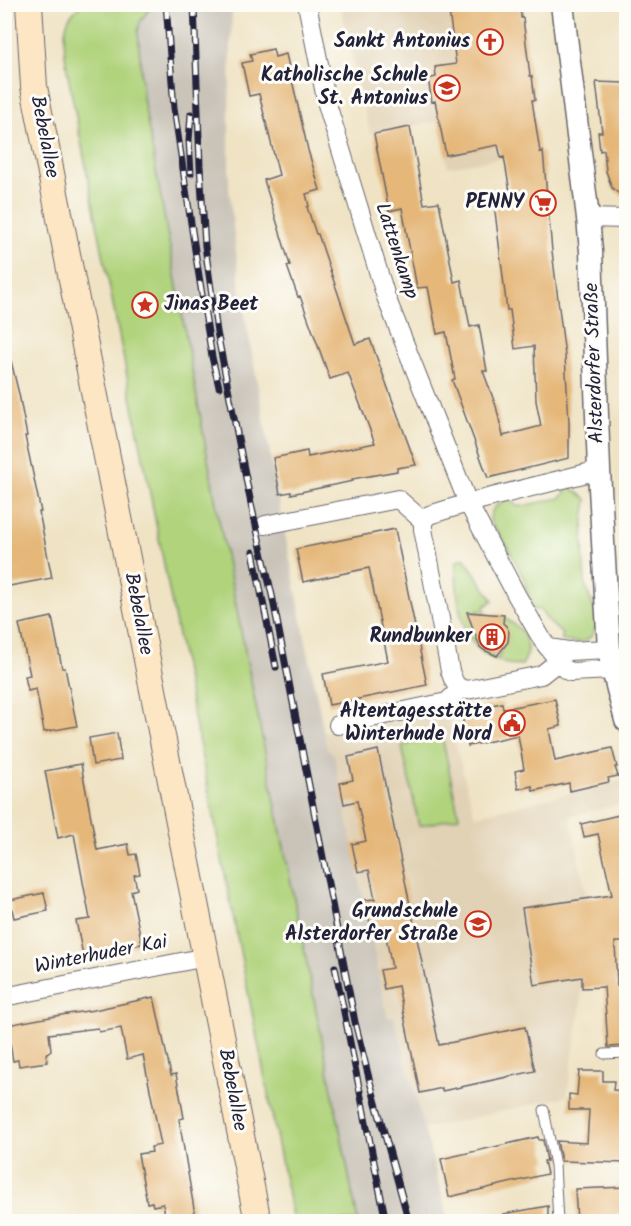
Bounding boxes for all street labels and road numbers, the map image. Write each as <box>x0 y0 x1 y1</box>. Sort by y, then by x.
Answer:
street label: Bebelallee <box>20 93 68 181</box>
street label: Lattenkamp <box>365 199 427 304</box>
street label: Alsterdorfer Straße <box>576 282 614 444</box>
street label: Bebelallee <box>114 570 162 658</box>
street label: Winterhuder Kai <box>32 926 171 984</box>
street label: Bebelallee <box>208 1046 256 1134</box>

